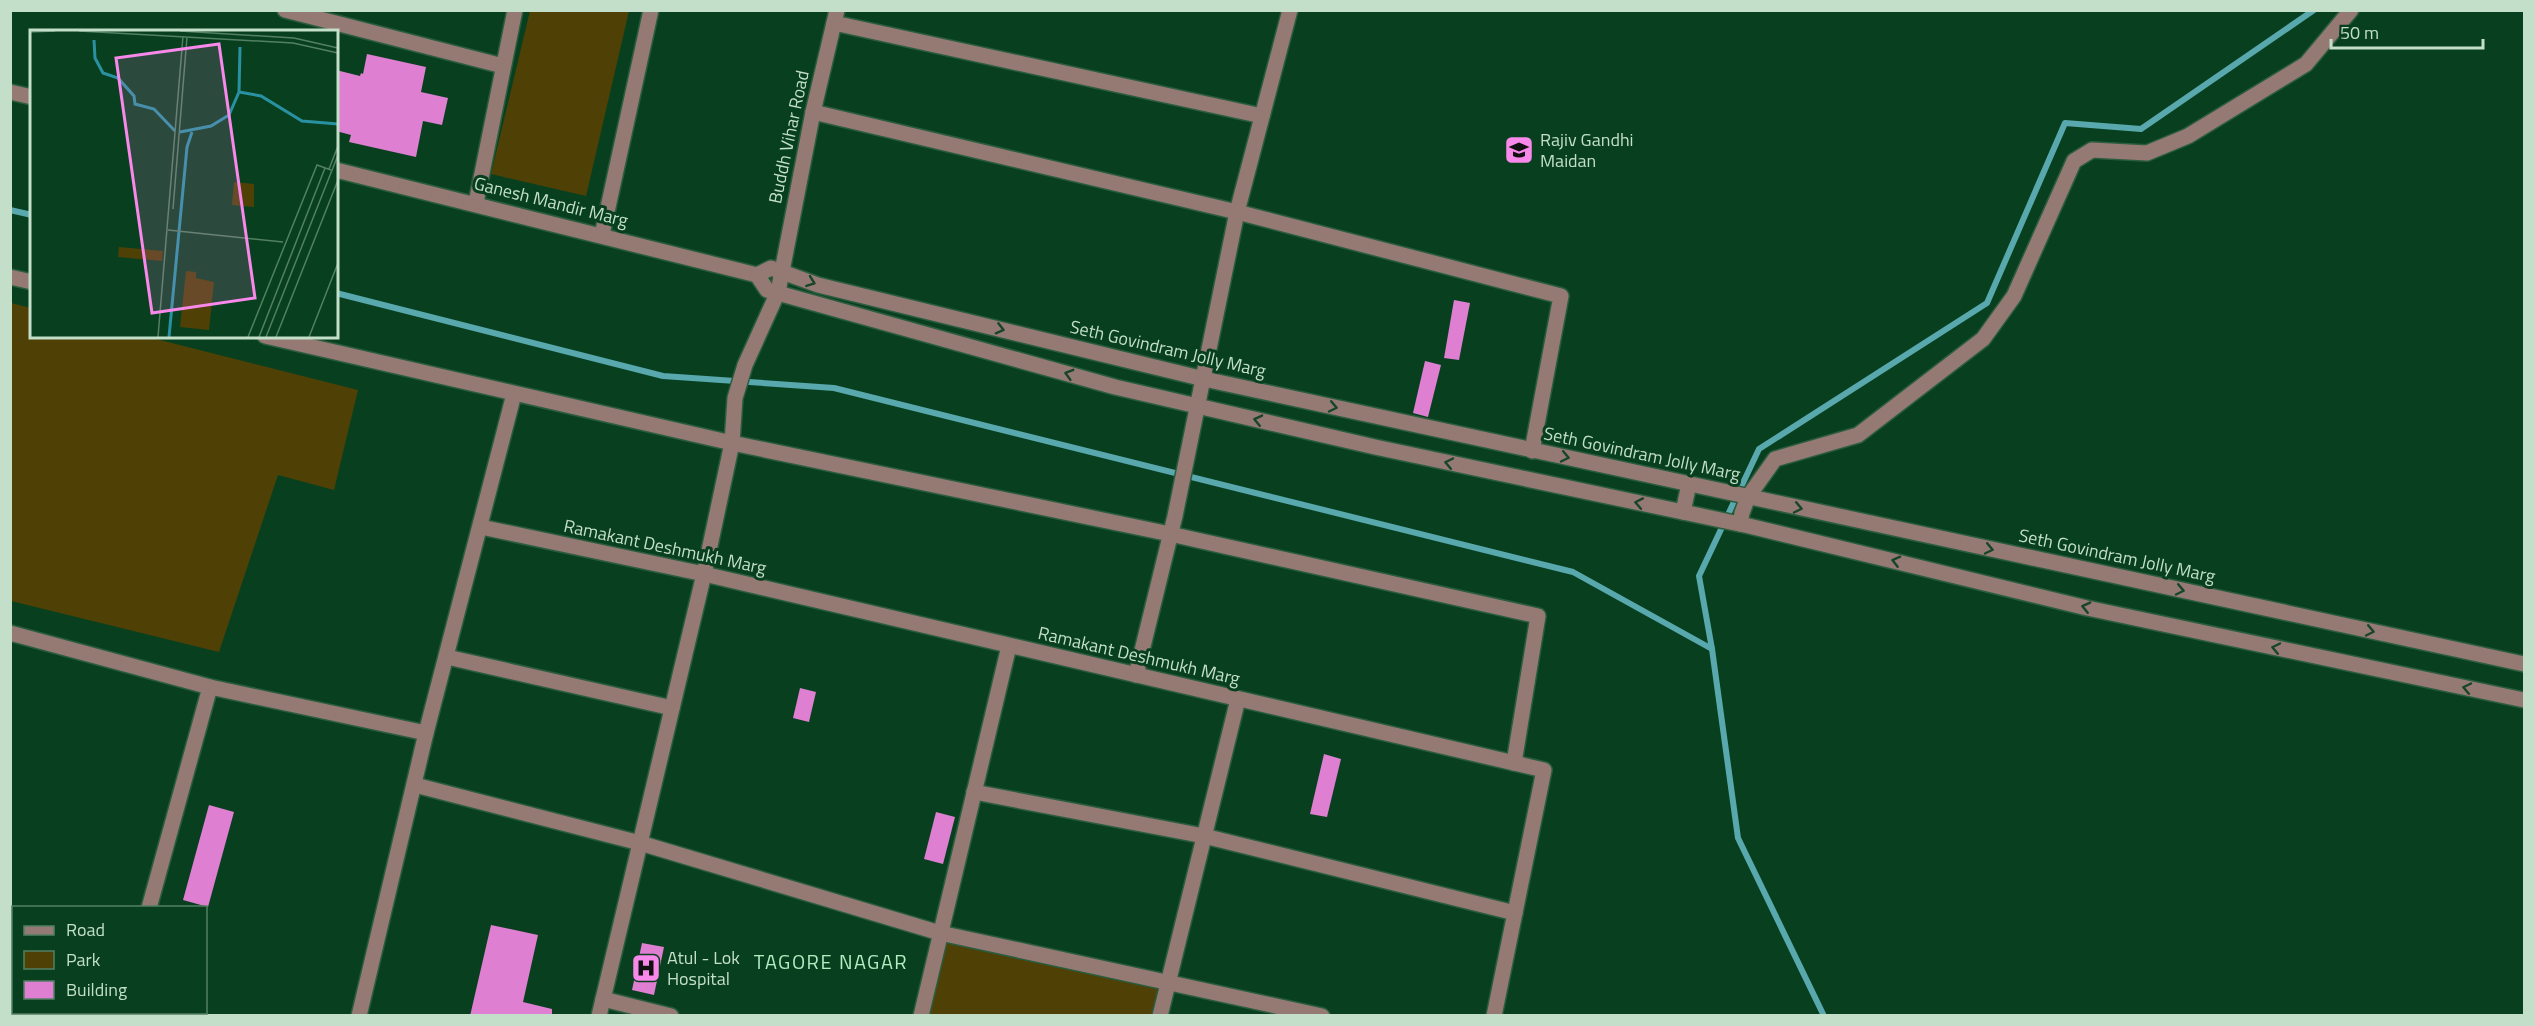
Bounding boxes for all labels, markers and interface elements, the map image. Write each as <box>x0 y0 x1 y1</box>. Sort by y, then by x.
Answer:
scale bar <box>2331 12 2482 50</box>
text: 50 m <box>2340 19 2379 46</box>
inset map <box>30 30 338 338</box>
street label: Buddh Vihar Road <box>761 68 816 206</box>
place label: Rajiv Gandhi Maidan <box>1540 126 1634 174</box>
school or university icon: Rajiv Gandhi Maidan <box>1503 134 1535 166</box>
street label: Ganesh Mandir Marg <box>471 169 631 234</box>
one-way arrow <box>805 274 816 287</box>
street label: Seth Govindram Jolly Marg <box>1067 313 1269 384</box>
one-way arrow <box>995 322 1005 335</box>
one-way arrow <box>1064 369 1075 381</box>
one-way arrow <box>1328 400 1338 413</box>
one-way arrow <box>1254 415 1264 428</box>
street label: Seth Govindram Jolly Marg <box>1541 419 1743 488</box>
one-way arrow <box>1559 450 1569 463</box>
one-way arrow <box>1444 457 1454 470</box>
one-way arrow <box>1635 497 1645 510</box>
one-way arrow <box>1793 501 1803 514</box>
street label: Ramakant Deshmukh Marg <box>561 512 769 581</box>
street label: Seth Govindram Jolly Marg <box>2016 521 2218 590</box>
one-way arrow <box>1984 542 1994 555</box>
one-way arrow <box>1891 556 1901 569</box>
one-way arrow <box>2174 583 2184 596</box>
one-way arrow <box>2081 602 2091 615</box>
street label: Ramakant Deshmukh Marg <box>1035 619 1243 692</box>
one-way arrow <box>2365 624 2375 637</box>
one-way arrow <box>2272 642 2282 655</box>
one-way arrow <box>2463 682 2473 695</box>
legend <box>12 906 207 1014</box>
text: Road <box>66 916 105 943</box>
place label: Atul - Lok Hospital <box>667 944 740 992</box>
text: Park <box>66 946 101 973</box>
district label: TAGORE NAGAR <box>754 946 908 977</box>
hospital icon: Atul - Lok Hospital <box>630 952 662 984</box>
text: Building <box>66 976 127 1003</box>

